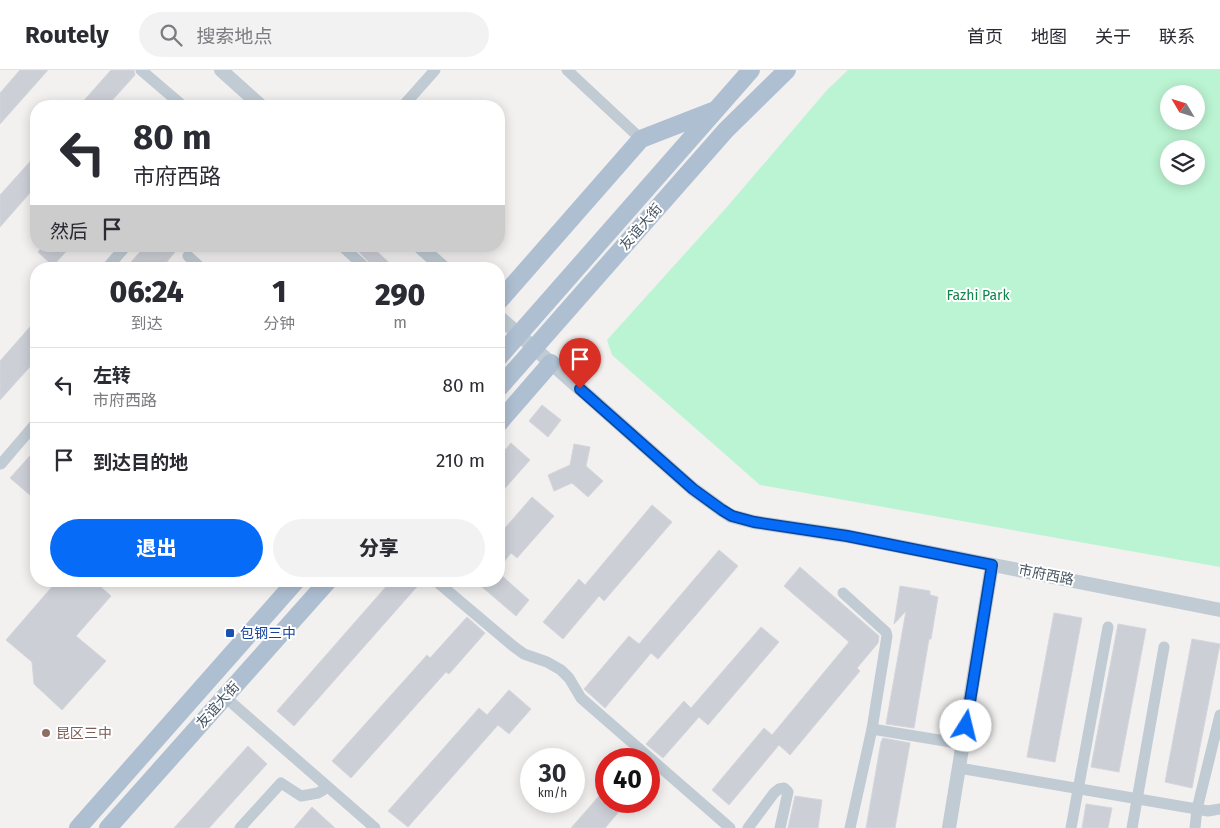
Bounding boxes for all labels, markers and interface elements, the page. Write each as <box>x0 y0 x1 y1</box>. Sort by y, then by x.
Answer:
search box <box>139 12 489 57</box>
text: Routely <box>25 21 109 49</box>
icon: search <box>157 21 185 49</box>
text: 搜索地点 <box>197 25 273 48</box>
text: 首页 <box>967 26 1003 48</box>
text: 地图 <box>1031 26 1067 48</box>
text: 关于 <box>1095 26 1131 48</box>
text: 联系 <box>1159 26 1195 48</box>
north arrow <box>1160 85 1205 130</box>
map controls <box>1160 85 1205 185</box>
text: 80 m <box>133 116 212 158</box>
icon: left <box>50 120 115 185</box>
button: layers <box>1160 140 1205 185</box>
text: 市府西路 <box>133 163 221 190</box>
street label: 友谊大街 <box>616 200 666 254</box>
icon: arrive <box>98 215 126 243</box>
text: 然后 <box>50 220 88 243</box>
text: 06:24 <box>110 274 184 310</box>
text: 1 <box>272 274 287 310</box>
text: 290 <box>375 277 425 313</box>
park label: Fazhi Park <box>946 287 1010 304</box>
text: m <box>393 313 407 332</box>
text: 到达 <box>131 314 163 333</box>
text: 分钟 <box>263 314 295 333</box>
pin <box>559 338 601 389</box>
icon: arrive <box>566 345 594 373</box>
text: 左转 <box>93 364 131 387</box>
icon: left <box>50 371 78 399</box>
text: 80 m <box>443 374 485 397</box>
text: 市府西路 <box>93 391 157 410</box>
icon: arrive <box>50 446 78 474</box>
text: 210 m <box>436 449 485 472</box>
text: 到达目的地 <box>93 451 188 474</box>
button: 退出 <box>50 519 263 577</box>
button: 分享 <box>273 519 485 577</box>
street label: 市府西路 <box>1017 561 1075 589</box>
place label: 包钢三中 <box>240 625 296 642</box>
marker: 包钢三中 <box>224 627 236 639</box>
street label: 友谊大街 <box>193 679 243 731</box>
position arrow <box>939 699 991 751</box>
place label: 昆区三中 <box>56 725 112 742</box>
marker: 昆区三中 <box>40 727 52 739</box>
speed limit sign: 40 <box>595 748 660 813</box>
text: 30 <box>539 759 566 789</box>
text: km/h <box>538 786 567 800</box>

